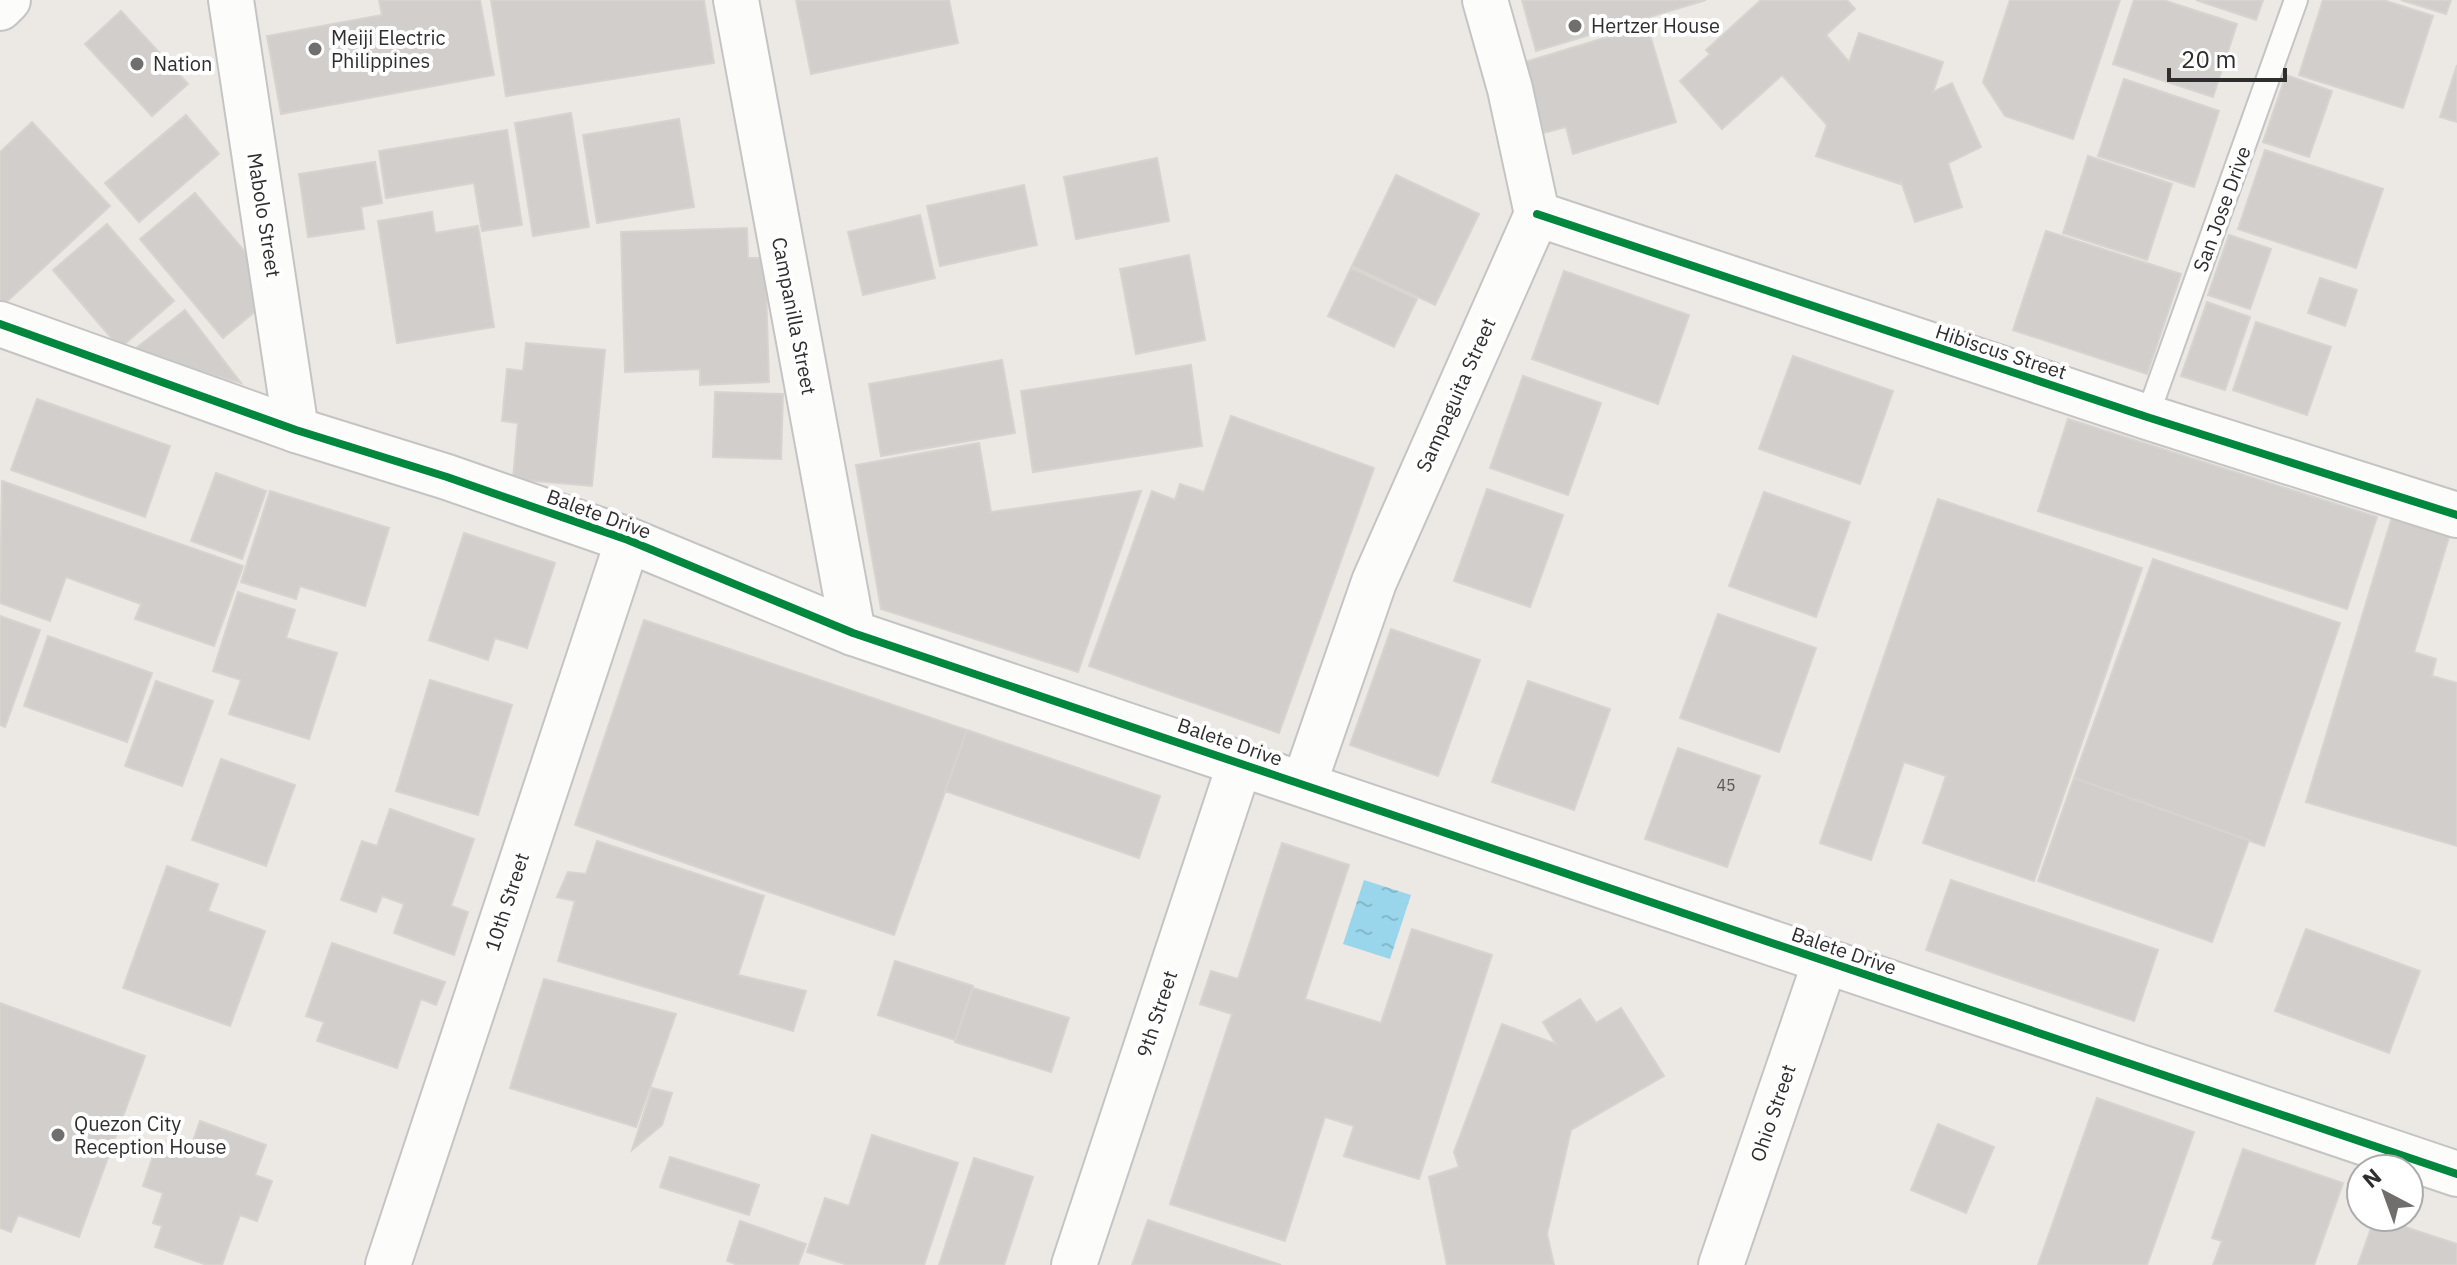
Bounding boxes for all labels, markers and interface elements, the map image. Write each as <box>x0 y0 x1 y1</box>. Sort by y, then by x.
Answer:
place label: Hertzer House <box>1591 12 1720 39</box>
marker: Hertzer House <box>1566 17 1584 35</box>
place label: Meiji Electric Philippines <box>331 24 446 74</box>
scale bar <box>2169 32 2285 82</box>
marker: Meiji Electric Philippines <box>306 40 324 58</box>
text: 20 m <box>2181 43 2236 75</box>
place label: Nation <box>153 50 212 77</box>
marker: Nation <box>128 55 146 73</box>
street label: San Jose Drive <box>2186 142 2257 275</box>
street label: Mabolo Street <box>241 151 288 279</box>
street label: Campanilla Street <box>766 235 823 397</box>
street label: Sampaguita Street <box>1409 313 1502 476</box>
street label: Hibiscus Street <box>1932 318 2070 385</box>
street label: Balete Drive <box>543 482 655 545</box>
street label: Balete Drive <box>1174 711 1286 772</box>
house number: 45 <box>1716 775 1736 795</box>
street label: 10th Street <box>478 849 535 955</box>
street label: Balete Drive <box>1788 920 1900 981</box>
street label: 9th Street <box>1130 967 1183 1061</box>
street label: Ohio Street <box>1743 1061 1802 1165</box>
place label: Quezon City Reception House <box>74 1110 227 1160</box>
marker: Quezon City Reception House <box>49 1126 67 1144</box>
north arrow <box>2345 1153 2425 1233</box>
text: N <box>2356 1161 2387 1194</box>

